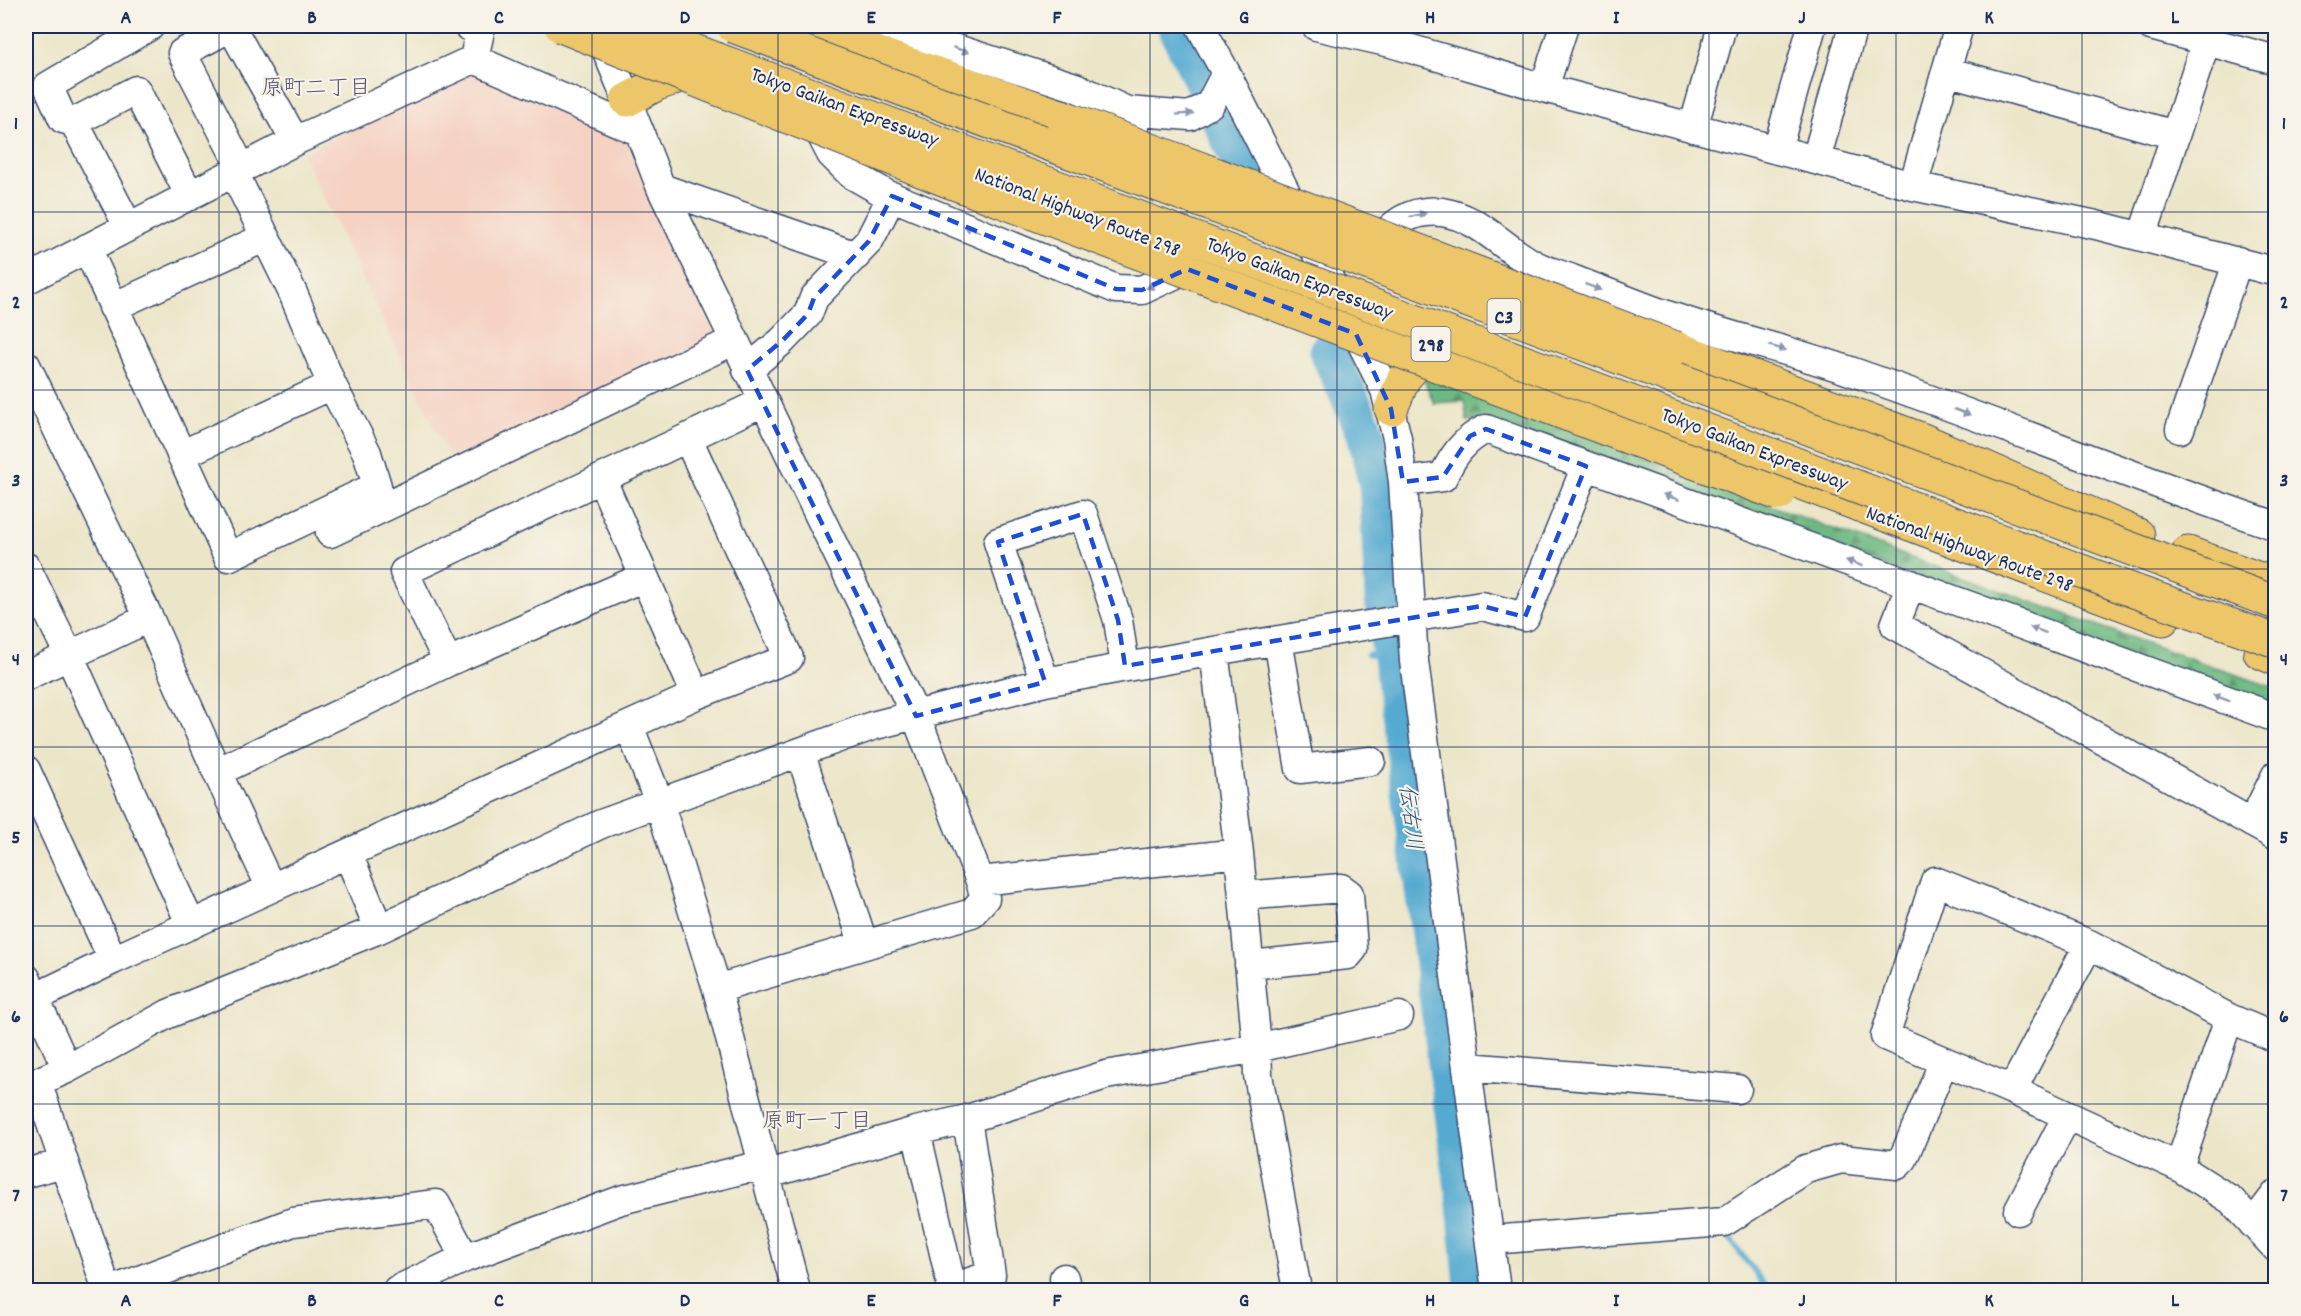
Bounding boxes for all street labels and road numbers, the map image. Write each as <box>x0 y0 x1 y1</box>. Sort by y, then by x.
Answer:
street label: Tokyo Gaikan Expressway <box>746 61 943 157</box>
street label: National Highway Route 298 <box>970 161 1184 267</box>
street label: Tokyo Gaikan Expressway <box>1201 230 1397 329</box>
road number: C3 <box>1488 299 1520 333</box>
road number: 298 <box>1412 327 1450 361</box>
street label: Tokyo Gaikan Expressway <box>1656 401 1852 500</box>
street label: National Highway Route 298 <box>1861 499 2077 602</box>

